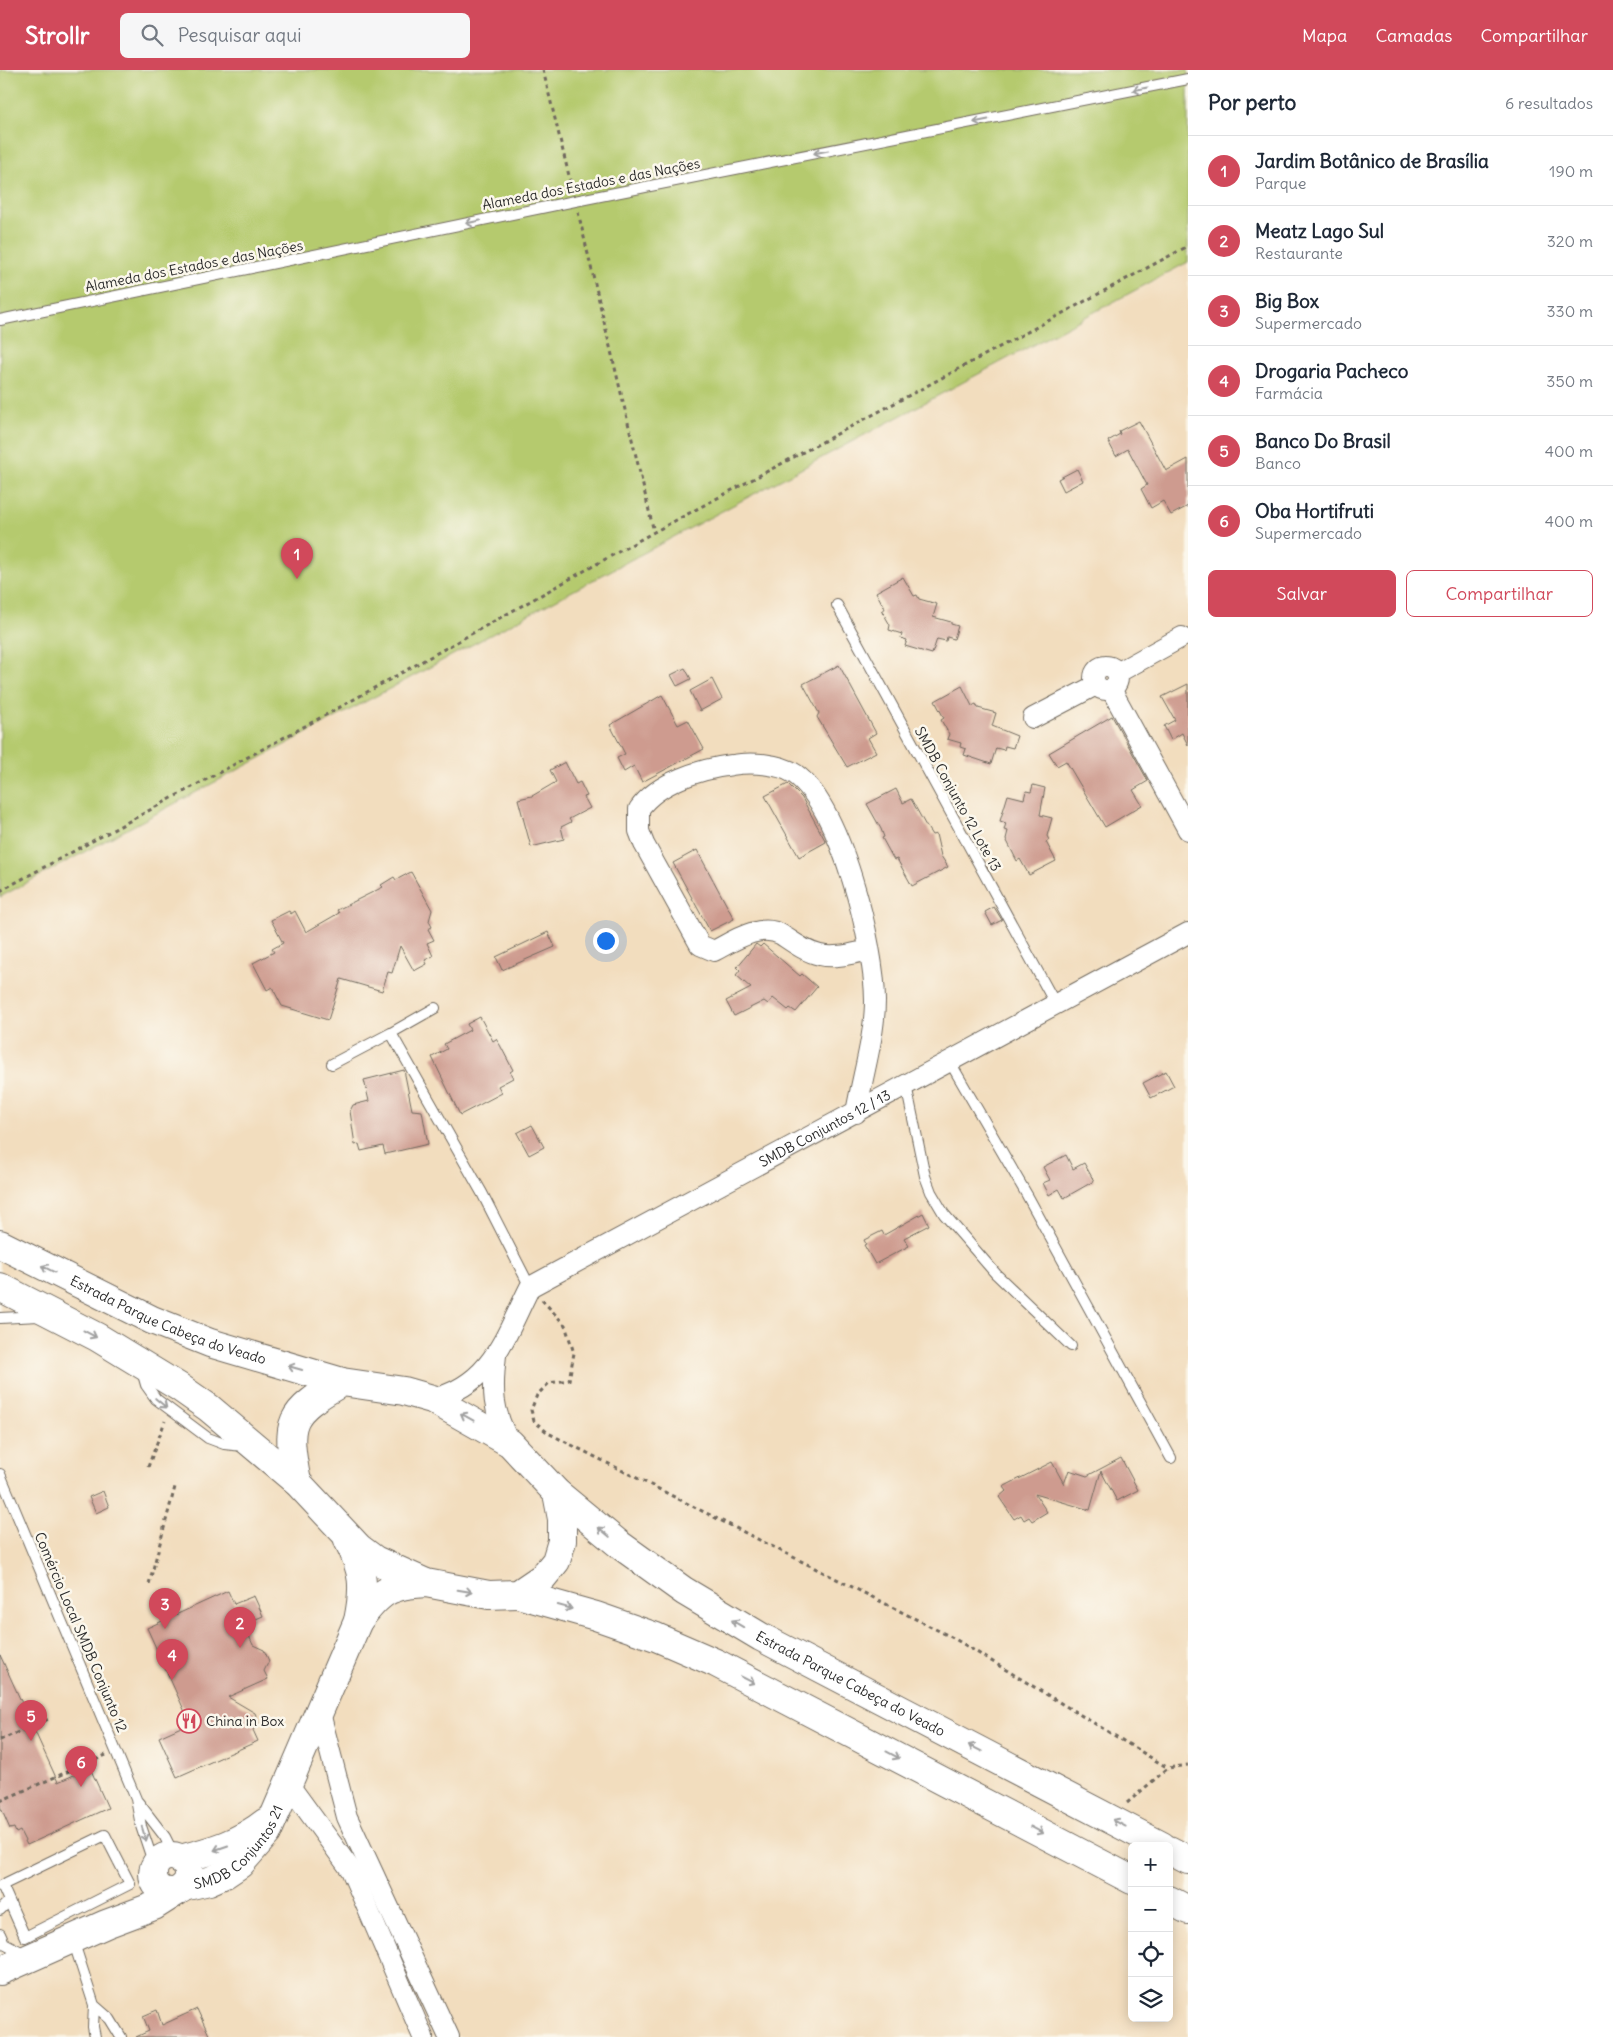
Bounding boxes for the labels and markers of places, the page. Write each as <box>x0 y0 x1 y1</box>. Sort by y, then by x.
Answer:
pin: 1 <box>281 538 313 579</box>
pin: 3 <box>149 1588 181 1629</box>
pin: 2 <box>224 1607 256 1648</box>
pin: 4 <box>156 1639 188 1680</box>
pin: 5 <box>15 1700 47 1741</box>
restaurant icon: China in Box <box>176 1708 202 1734</box>
place label: China in Box <box>206 1712 284 1730</box>
pin: 6 <box>65 1746 97 1787</box>

